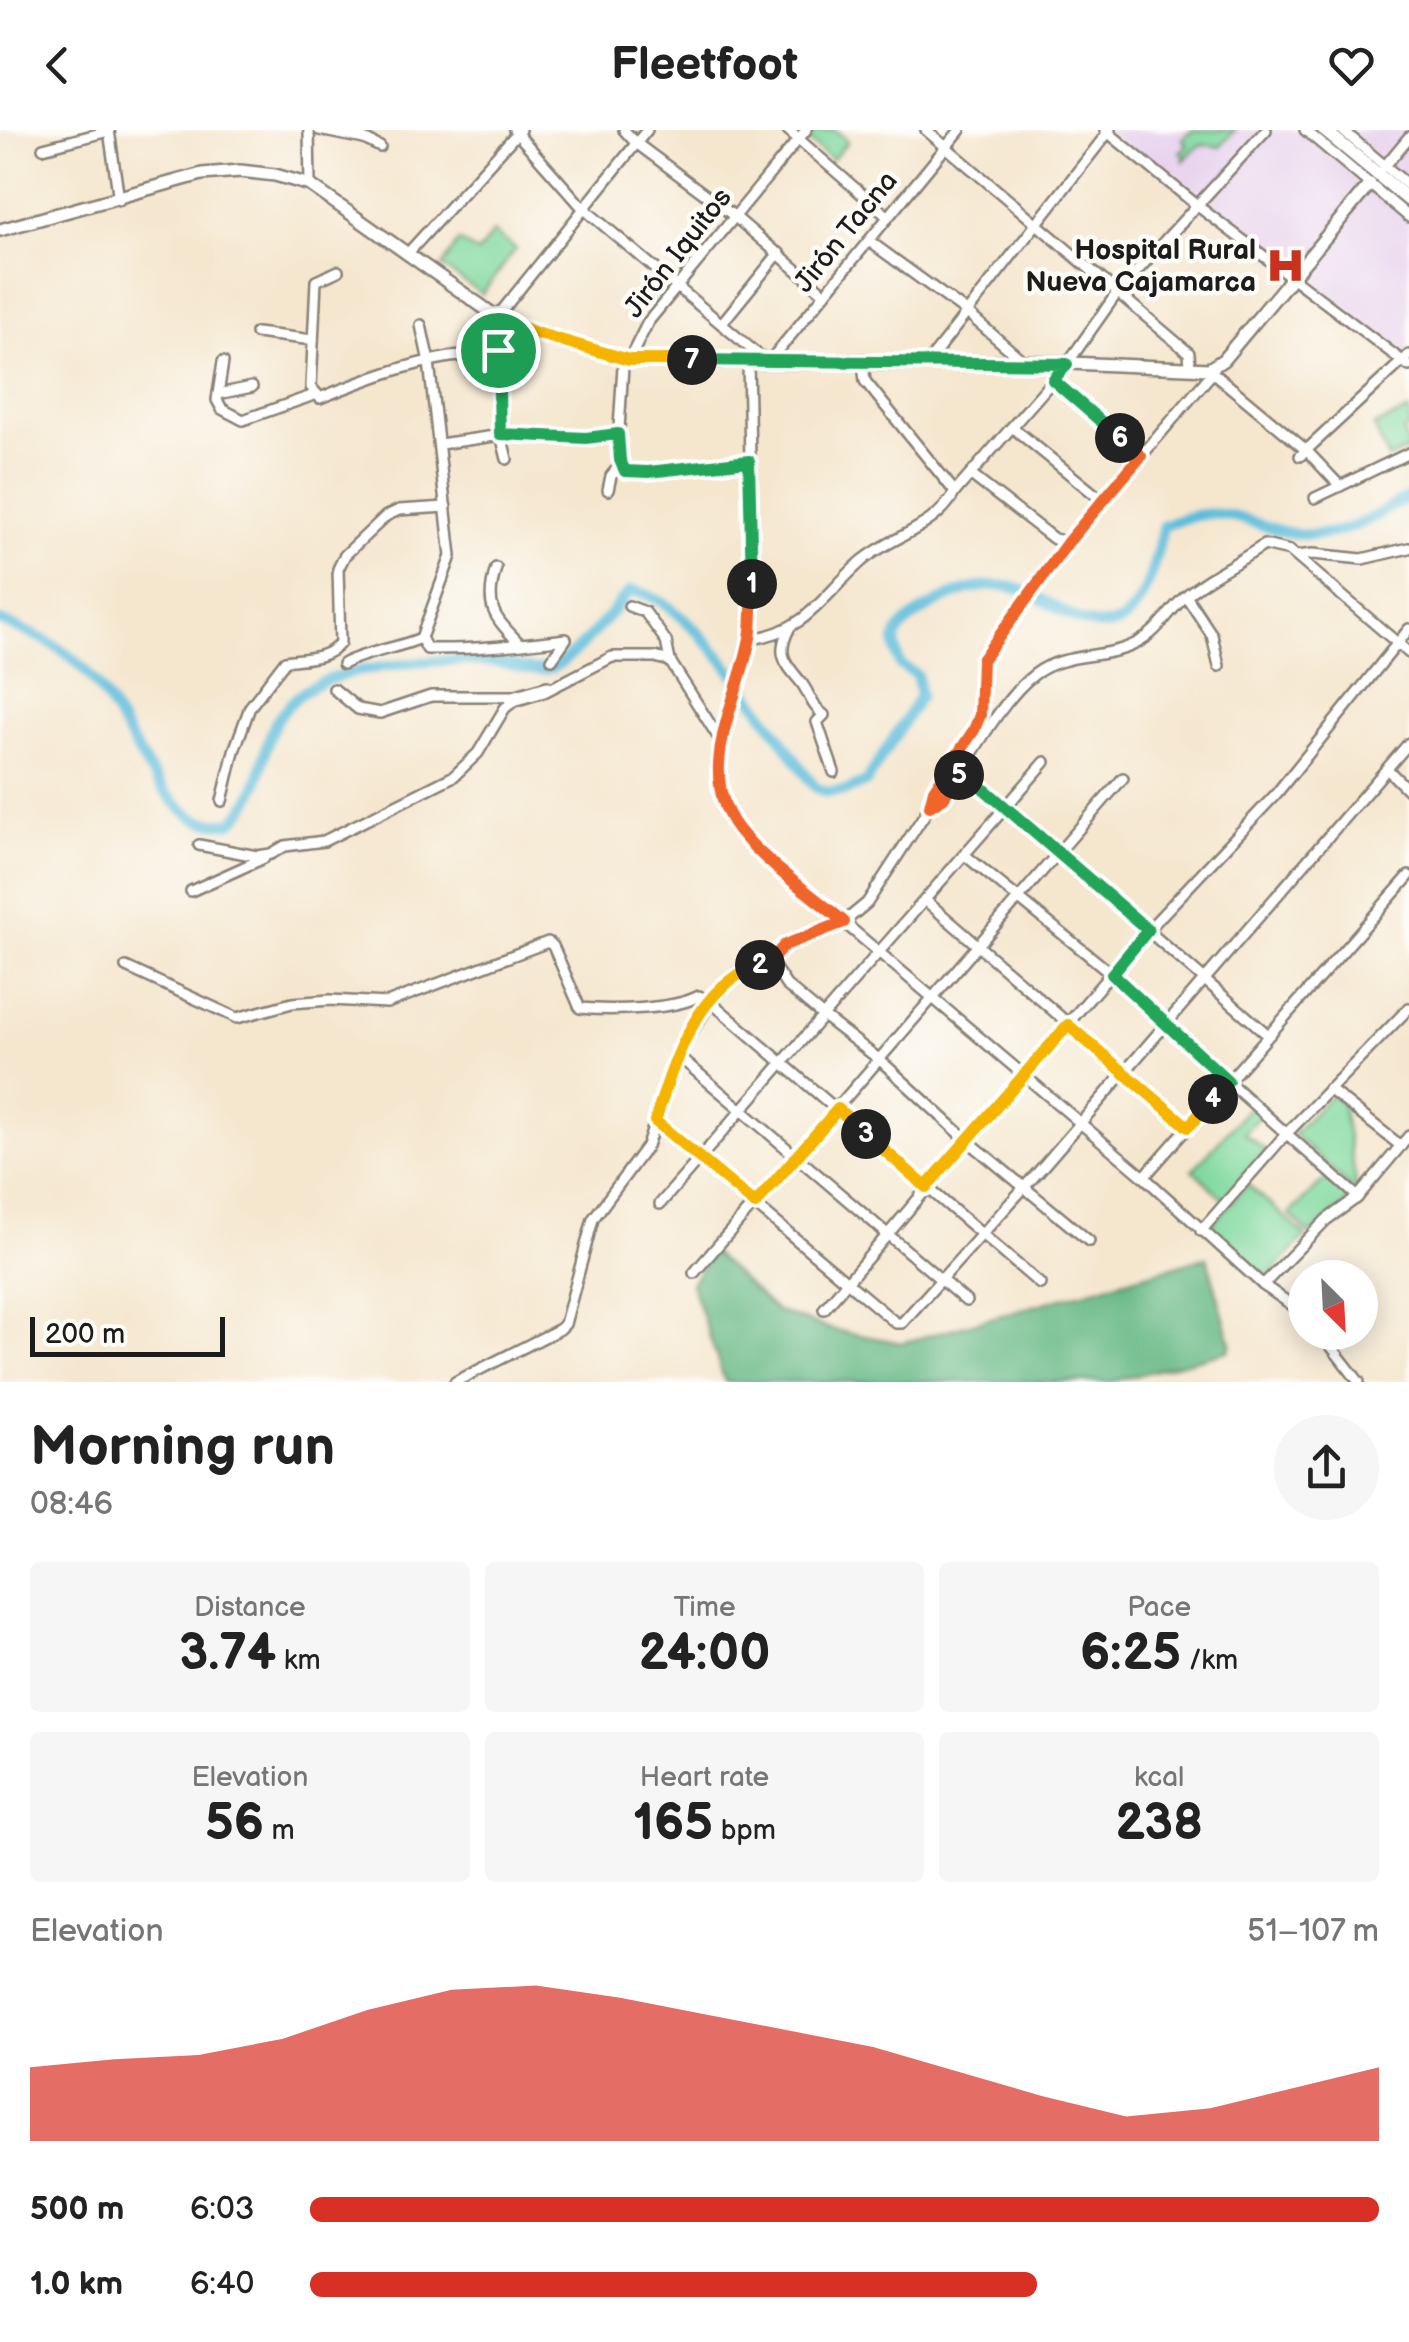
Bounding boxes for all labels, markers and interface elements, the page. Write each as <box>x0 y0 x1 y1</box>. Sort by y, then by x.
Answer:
icon: back <box>30 38 85 93</box>
text: Fleetfoot <box>611 38 798 93</box>
icon: heart <box>1324 38 1379 93</box>
street label: Jirón Tacna <box>787 165 905 299</box>
street label: Jirón Iquitos <box>617 182 739 324</box>
place label: Hospital Rural Nueva Cajamarca <box>1025 234 1256 299</box>
hospital icon: Hospital Rural Nueva Cajamarca <box>1265 245 1307 287</box>
pin <box>456 308 541 393</box>
icon: arrive <box>471 323 526 378</box>
pin: 7 <box>667 335 717 385</box>
text: 7 <box>684 343 700 376</box>
pin: 6 <box>1095 413 1145 463</box>
text: 6 <box>1112 421 1128 454</box>
pin: 1 <box>727 559 777 609</box>
text: 1 <box>746 567 758 600</box>
pin: 5 <box>934 750 984 800</box>
text: 5 <box>951 758 967 791</box>
pin: 2 <box>735 940 785 990</box>
text: 2 <box>752 948 768 981</box>
pin: 4 <box>1188 1074 1238 1124</box>
text: 4 <box>1205 1082 1221 1115</box>
pin: 3 <box>841 1109 891 1159</box>
text: 3 <box>858 1117 874 1150</box>
north arrow <box>1288 1260 1378 1350</box>
map controls <box>1288 1260 1378 1350</box>
scale bar <box>30 1312 225 1356</box>
text: 200 m <box>45 1318 125 1351</box>
text: Morning run <box>30 1414 335 1481</box>
button: share <box>1274 1415 1379 1520</box>
text: 08:46 <box>30 1485 113 1524</box>
text: Distance <box>194 1591 306 1624</box>
text: Time <box>673 1591 736 1624</box>
text: Pace <box>1127 1591 1191 1624</box>
text: 3.74 <box>179 1624 276 1684</box>
text: 24:00 <box>639 1624 770 1684</box>
text: 6:25 <box>1080 1624 1181 1684</box>
text: km <box>276 1644 321 1677</box>
text: /km <box>1181 1644 1238 1677</box>
text: Elevation <box>191 1761 308 1794</box>
text: Heart rate <box>640 1761 769 1794</box>
text: kcal <box>1134 1761 1184 1794</box>
text: 56 <box>205 1794 264 1854</box>
text: 165 <box>633 1794 713 1854</box>
text: 238 <box>1115 1794 1203 1854</box>
text: m <box>264 1814 295 1847</box>
text: bpm <box>713 1814 776 1847</box>
text: Elevation <box>30 1912 163 1951</box>
text: 51–107 m <box>1247 1912 1379 1951</box>
text: 500 m <box>30 2190 124 2229</box>
text: 6:03 <box>190 2190 255 2229</box>
text: 1.0 km <box>30 2265 123 2304</box>
text: 6:40 <box>190 2265 254 2304</box>

